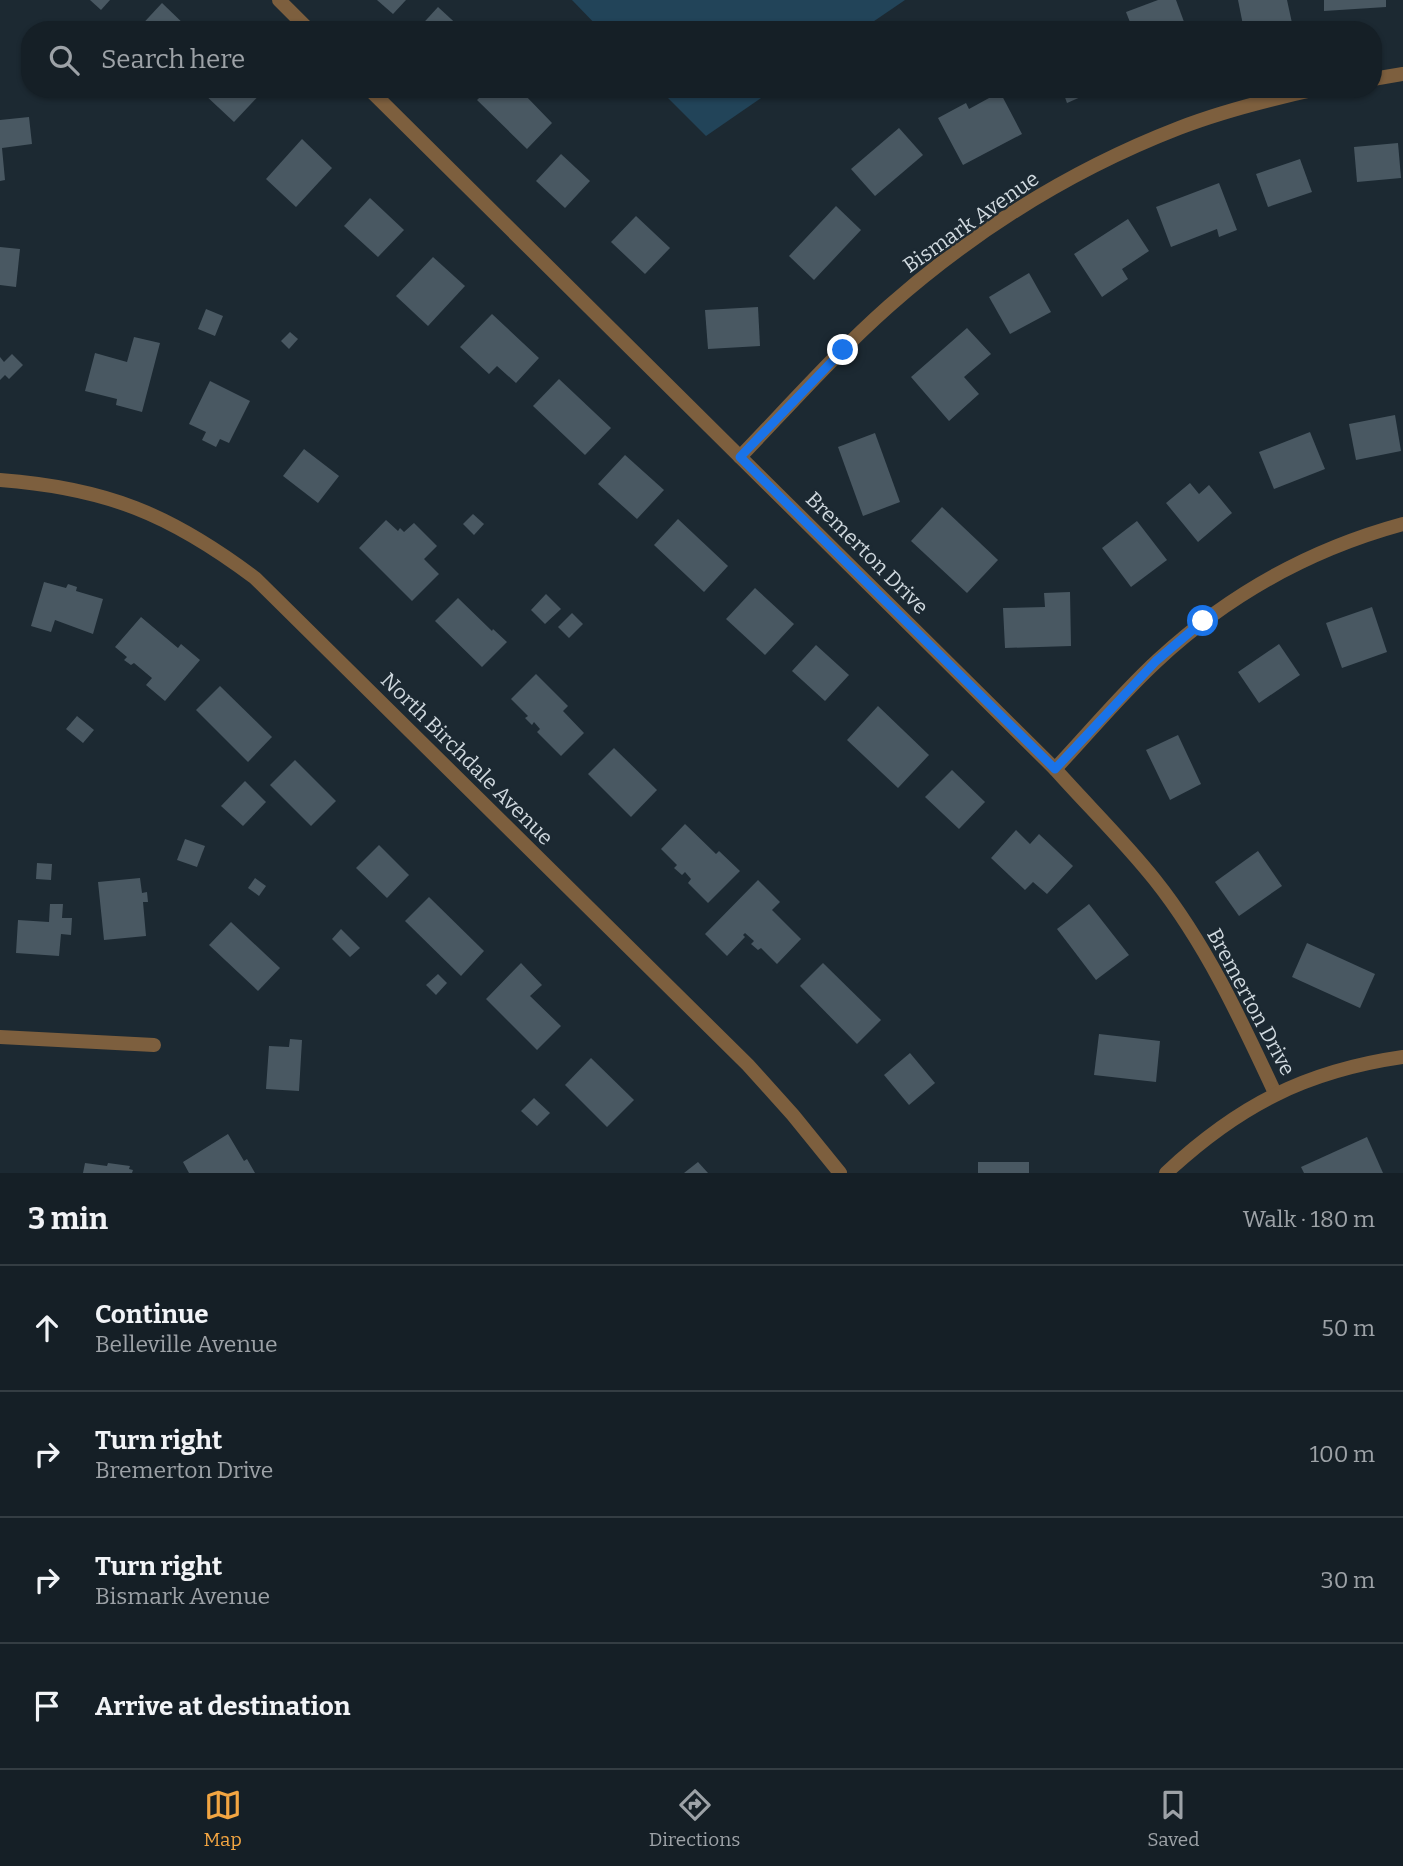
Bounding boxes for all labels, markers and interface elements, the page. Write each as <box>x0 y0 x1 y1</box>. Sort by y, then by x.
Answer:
search box <box>21 21 1382 98</box>
icon: search <box>45 41 83 79</box>
text: Search here <box>101 44 245 75</box>
street label: Bismark Avenue <box>898 166 1044 278</box>
route end <box>827 334 858 365</box>
street label: Bremerton Drive <box>800 486 934 620</box>
route start <box>1187 605 1218 636</box>
street label: North Birchdale Avenue <box>375 667 559 851</box>
street label: Bremerton Drive <box>1201 924 1301 1080</box>
text: 3 min <box>28 1201 108 1237</box>
text: Walk · 180 m <box>1243 1205 1375 1233</box>
text: Continue <box>95 1299 209 1330</box>
icon: ahead <box>28 1309 66 1347</box>
text: 50 m <box>1321 1314 1375 1342</box>
text: Belleville Avenue <box>95 1330 278 1358</box>
text: Turn right <box>95 1425 222 1456</box>
icon: right <box>28 1435 66 1473</box>
text: 100 m <box>1310 1440 1375 1468</box>
text: Bremerton Drive <box>95 1456 273 1484</box>
text: Turn right <box>95 1551 222 1582</box>
icon: right <box>28 1561 66 1599</box>
text: 30 m <box>1321 1566 1375 1594</box>
text: Bismark Avenue <box>95 1582 270 1610</box>
icon: arrive <box>28 1687 66 1725</box>
text: Arrive at destination <box>95 1691 350 1722</box>
tab: Map <box>204 1786 242 1851</box>
tab: Directions <box>649 1786 740 1851</box>
tab: Saved <box>1147 1786 1199 1851</box>

